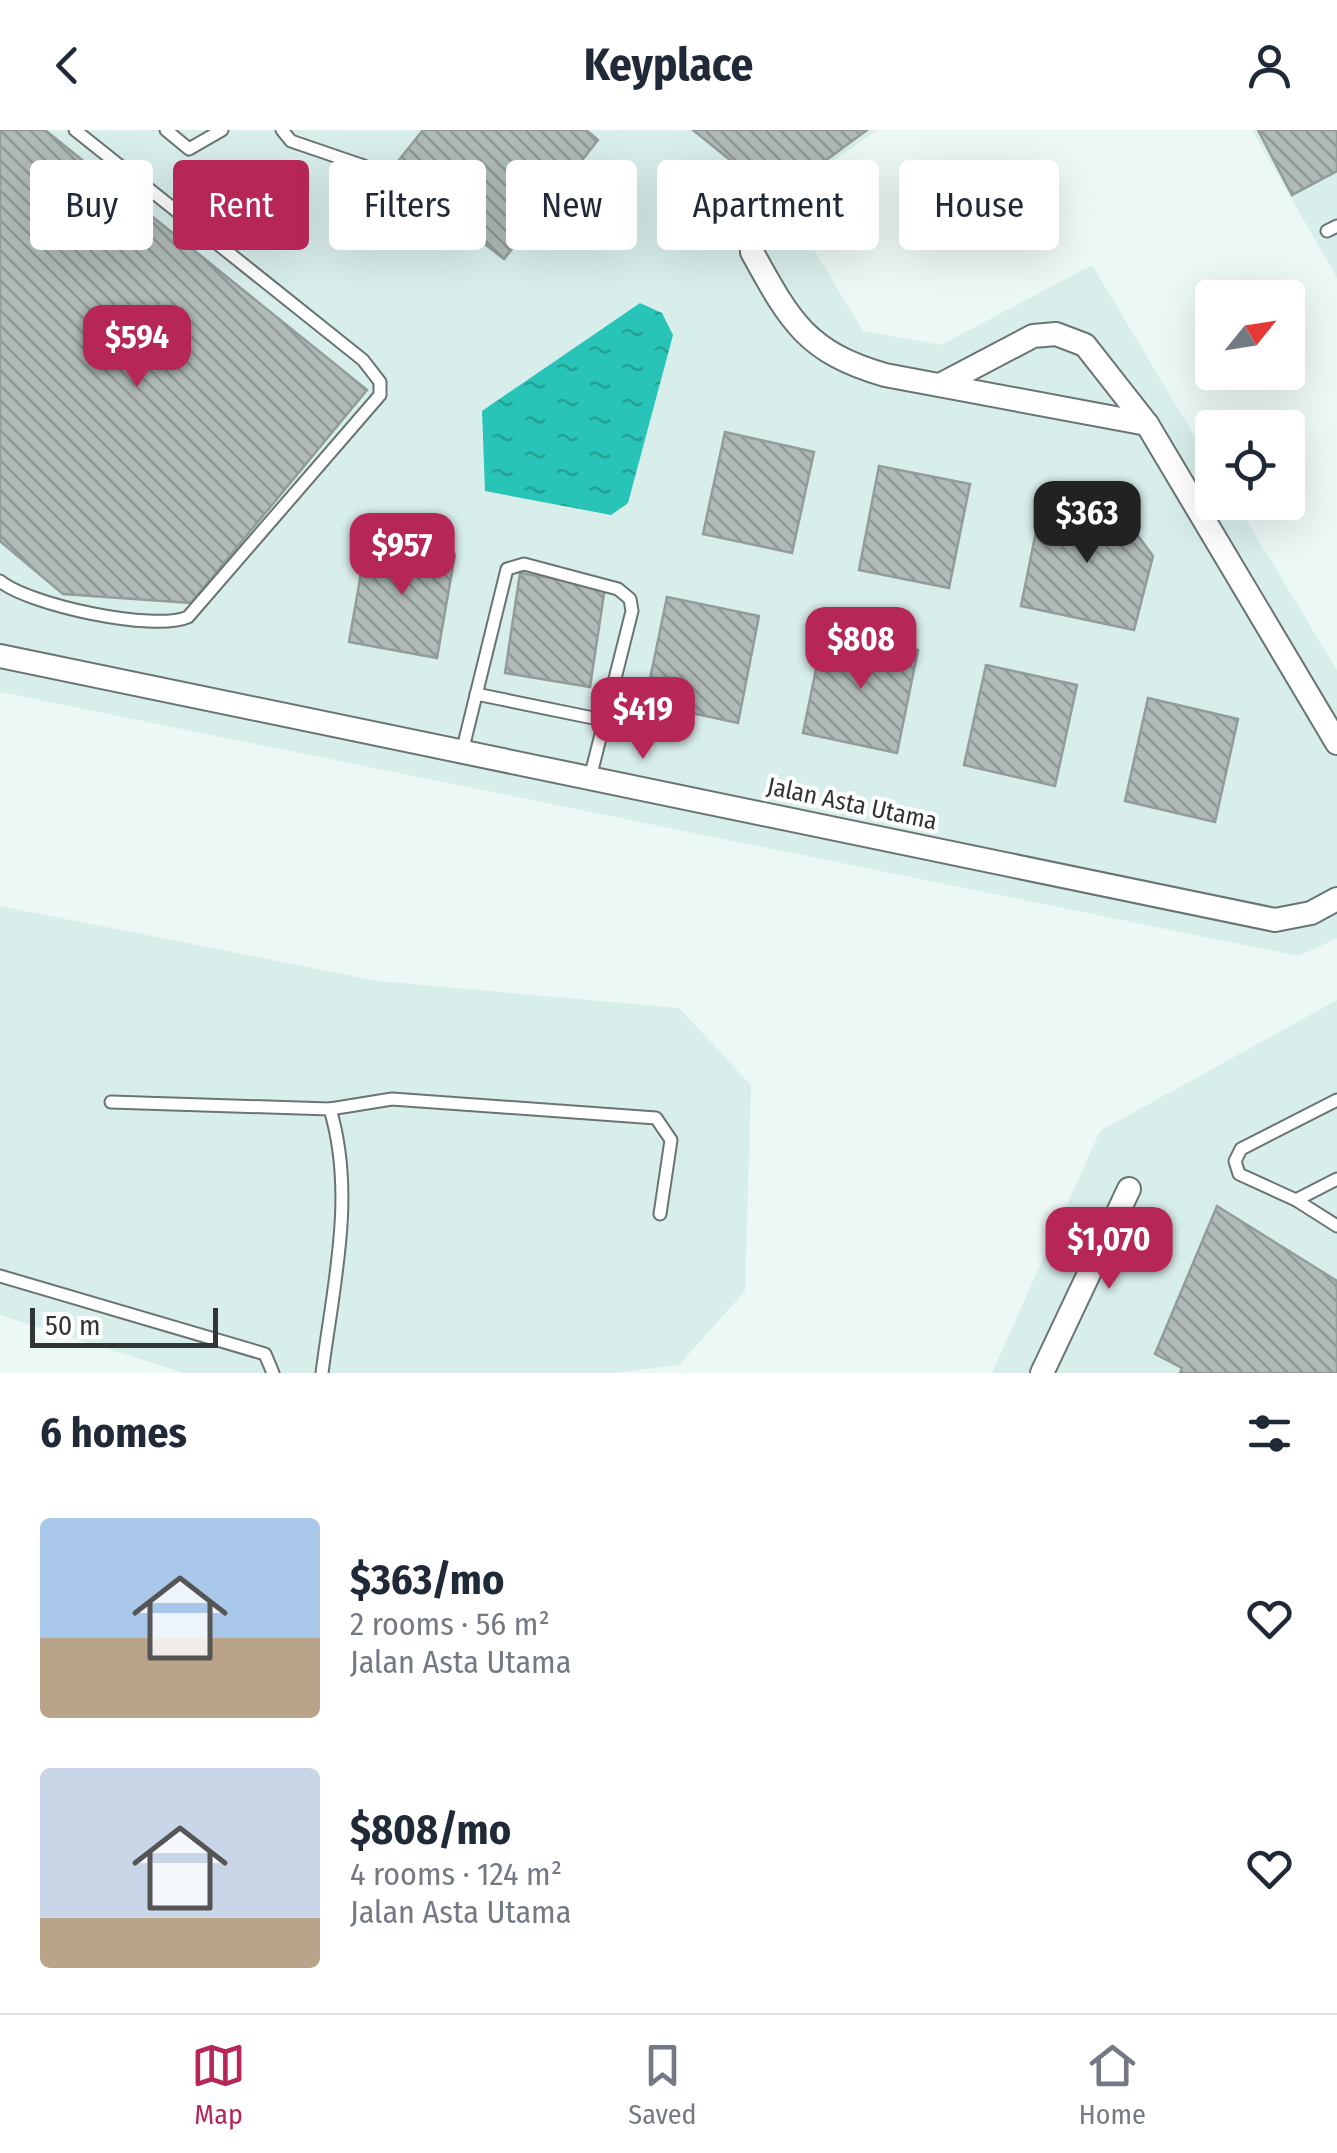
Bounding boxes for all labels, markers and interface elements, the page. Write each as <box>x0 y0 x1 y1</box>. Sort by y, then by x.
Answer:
icon: back <box>40 38 95 93</box>
text: Keyplace <box>584 38 753 92</box>
icon: person <box>1242 38 1297 93</box>
chip: Buy <box>30 160 153 250</box>
chip: Rent <box>173 160 309 250</box>
chip: Filters <box>329 160 486 250</box>
chip: New <box>506 160 637 250</box>
chip: Apartment <box>657 160 879 250</box>
chip: House <box>899 160 1059 250</box>
north arrow <box>1195 280 1305 390</box>
map controls <box>1195 280 1305 520</box>
pin: $594 <box>78 305 196 390</box>
text: $594 <box>105 318 169 356</box>
button: locate <box>1195 410 1305 520</box>
pin: $363 <box>1028 481 1146 566</box>
text: $363 <box>1056 494 1118 532</box>
pin: $957 <box>343 513 461 598</box>
text: $957 <box>372 526 432 564</box>
pin: $808 <box>802 607 920 692</box>
text: $808 <box>827 620 895 658</box>
pin: $419 <box>584 677 702 762</box>
text: $419 <box>613 690 673 728</box>
street label: Jalan Asta Utama <box>764 771 940 837</box>
pin: $1,070 <box>1028 1207 1190 1292</box>
text: $1,070 <box>1068 1220 1150 1258</box>
scale bar <box>30 1303 218 1348</box>
text: 50 m <box>45 1309 101 1342</box>
icon: filters <box>1242 1406 1297 1461</box>
text: 6 homes <box>40 1408 187 1458</box>
text: $363/mo <box>350 1555 504 1605</box>
icon: home <box>120 1558 240 1678</box>
icon: heart <box>1242 1591 1297 1646</box>
text: 2 rooms · 56 m² <box>350 1605 550 1643</box>
text: Jalan Asta Utama <box>350 1643 571 1681</box>
text: $808/mo <box>350 1805 511 1855</box>
icon: home <box>120 1808 240 1928</box>
icon: heart <box>1242 1841 1297 1896</box>
text: 4 rooms · 124 m² <box>350 1855 562 1893</box>
text: Jalan Asta Utama <box>350 1893 571 1931</box>
tab: Map <box>191 2038 246 2131</box>
tab: Saved <box>628 2038 697 2131</box>
tab: Home <box>1079 2038 1146 2131</box>

